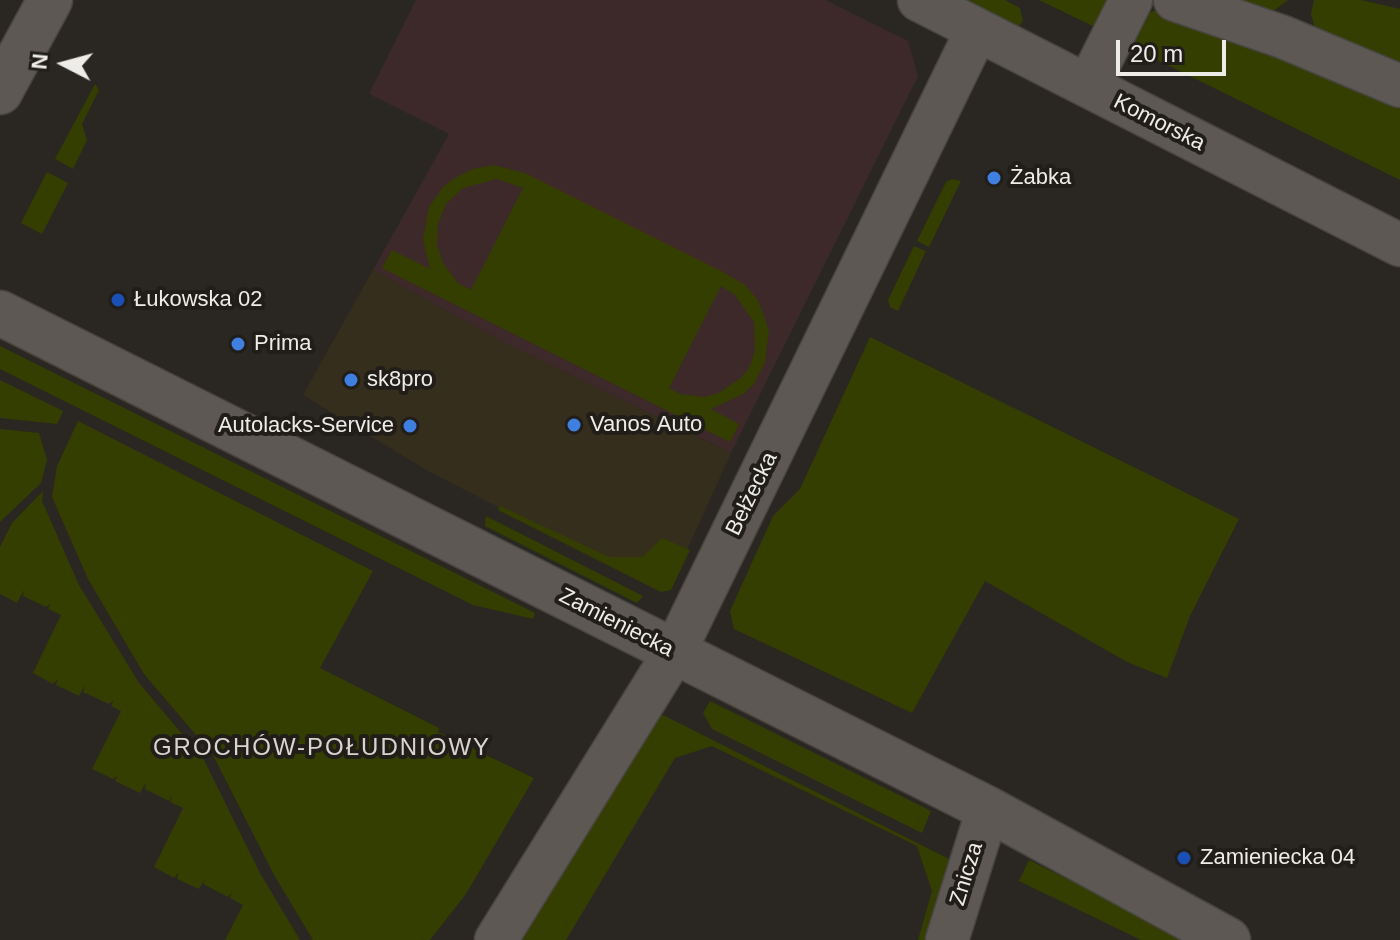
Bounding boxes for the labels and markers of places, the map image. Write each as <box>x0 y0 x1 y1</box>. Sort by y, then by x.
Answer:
place label: Żabka <box>1010 165 1071 191</box>
marker: Żabka <box>985 169 1003 187</box>
place label: Łukowska 02 <box>134 287 262 313</box>
marker: Łukowska 02 <box>109 291 127 309</box>
place label: Prima <box>254 331 311 357</box>
marker: Prima <box>229 335 247 353</box>
place label: sk8pro <box>367 367 433 393</box>
marker: sk8pro <box>342 371 360 389</box>
place label: Vanos Auto <box>590 412 702 438</box>
place label: Autolacks-Service <box>218 413 394 439</box>
marker: Vanos Auto <box>565 416 583 434</box>
marker: Autolacks-Service <box>401 417 419 435</box>
place label: Zamieniecka 04 <box>1200 845 1355 871</box>
marker: Zamieniecka 04 <box>1175 849 1193 867</box>

